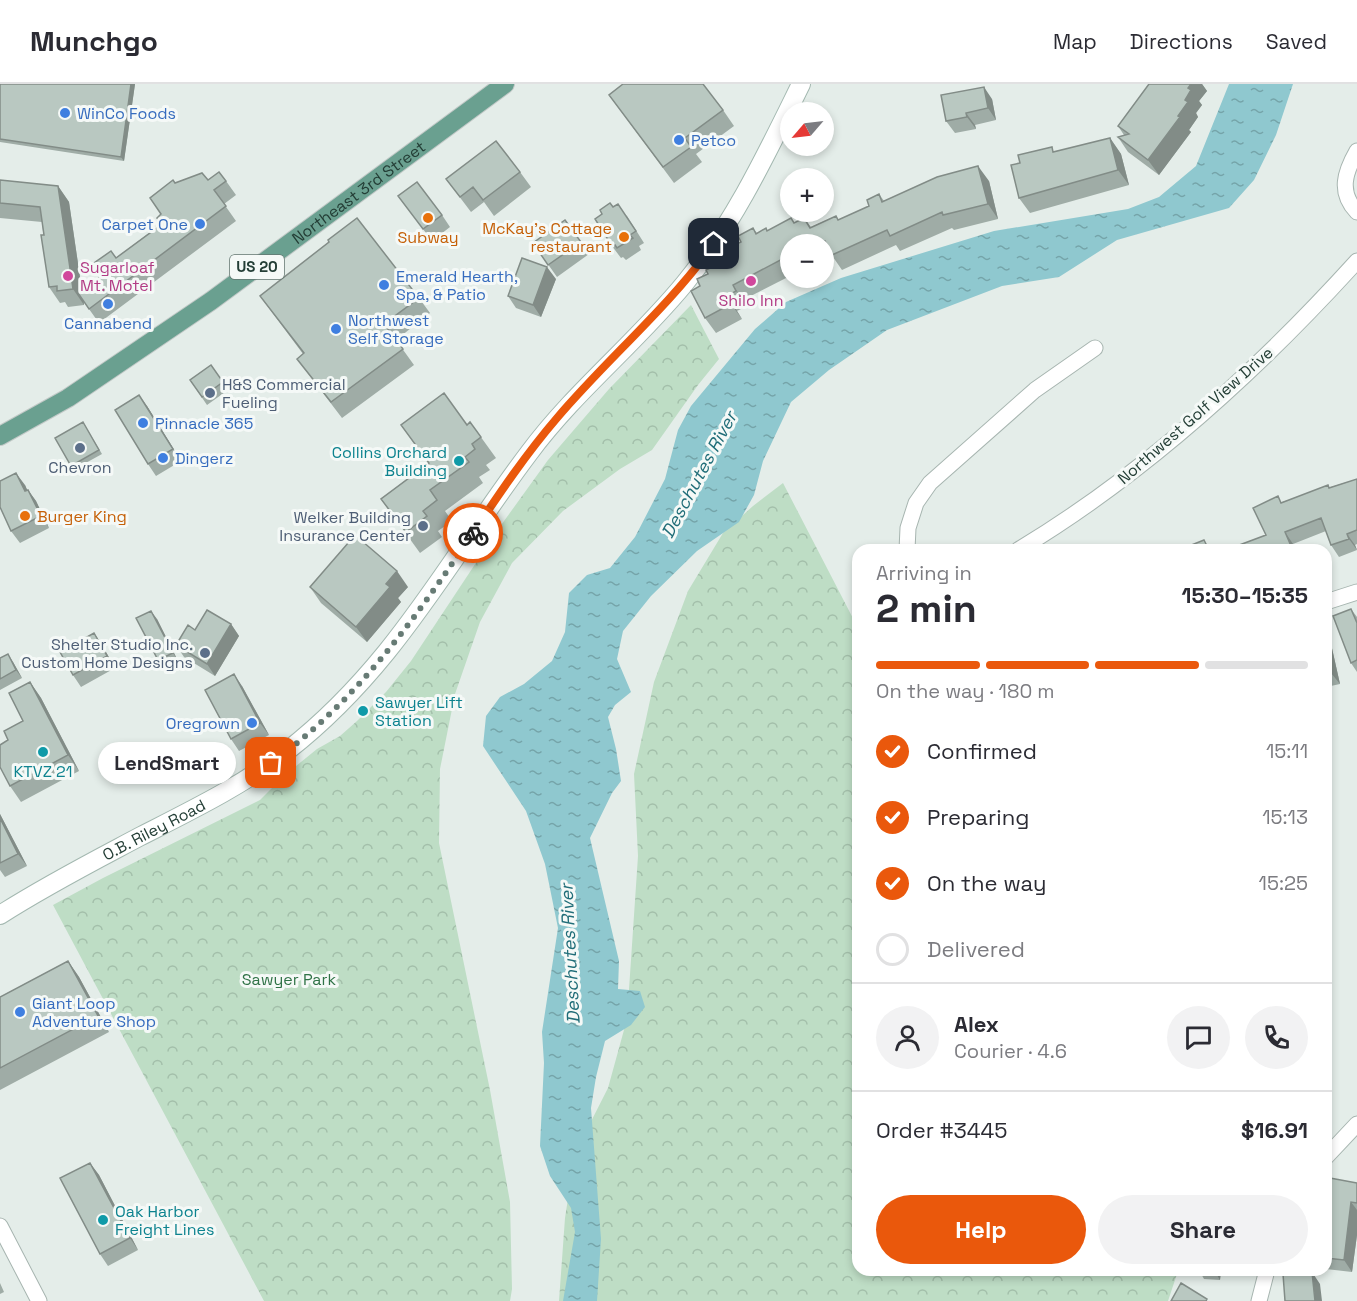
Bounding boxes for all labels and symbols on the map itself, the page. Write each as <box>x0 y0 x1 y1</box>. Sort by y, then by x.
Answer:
north arrow <box>780 102 834 156</box>
place label: WinCo Foods <box>77 103 176 124</box>
marker: WinCo Foods <box>58 106 72 120</box>
place label: Petco <box>691 130 736 151</box>
marker: Petco <box>672 133 686 147</box>
street label: Northeast 3rd Street <box>288 136 430 249</box>
marker: Subway <box>421 211 435 225</box>
place label: Carpet One <box>102 214 188 235</box>
marker: Carpet One <box>193 217 207 231</box>
place label: McKay’s Cottage restaurant <box>482 218 612 257</box>
pin <box>688 218 739 269</box>
place label: Subway <box>397 227 459 248</box>
marker: McKay’s Cottage restaurant <box>617 230 631 244</box>
road number: US 20 <box>230 255 284 279</box>
place label: Sugarloaf Mt. Motel <box>80 257 155 296</box>
place label: Emerald Hearth, Spa, & Patio <box>396 266 518 305</box>
marker: Sugarloaf Mt. Motel <box>61 269 75 283</box>
marker: Shilo Inn <box>744 274 758 288</box>
marker: Emerald Hearth, Spa, & Patio <box>377 278 391 292</box>
place label: Shilo Inn <box>719 290 783 311</box>
marker: Cannabend <box>101 297 115 311</box>
place label: Northwest Self Storage <box>348 310 444 349</box>
place label: Cannabend <box>64 313 152 334</box>
marker: Northwest Self Storage <box>329 322 343 336</box>
street label: Northwest Golf View Drive <box>1113 342 1277 489</box>
place label: H&S Commercial Fueling <box>222 374 346 413</box>
marker: H&S Commercial Fueling <box>203 386 217 400</box>
water label: Deschutes River <box>656 406 743 542</box>
place label: Pinnacle 365 <box>155 413 253 434</box>
marker: Pinnacle 365 <box>136 416 150 430</box>
marker: Chevron <box>73 441 87 455</box>
place label: Collins Orchard Building <box>332 442 447 481</box>
place label: Dingerz <box>175 448 233 469</box>
marker: Dingerz <box>156 451 170 465</box>
marker: Collins Orchard Building <box>452 454 466 468</box>
place label: Chevron <box>48 457 112 478</box>
courier <box>443 503 503 563</box>
place label: Burger King <box>37 506 127 527</box>
place label: Welker Building Insurance Center <box>279 507 411 546</box>
marker: Burger King <box>18 509 32 523</box>
marker: Welker Building Insurance Center <box>416 519 430 533</box>
place label: Shelter Studio Inc. Custom Home Designs <box>21 634 193 673</box>
marker: Shelter Studio Inc. Custom Home Designs <box>198 646 212 660</box>
place label: Sawyer Lift Station <box>375 692 463 731</box>
marker: Sawyer Lift Station <box>356 704 370 718</box>
place label: Oregrown <box>166 713 240 734</box>
marker: Oregrown <box>245 716 259 730</box>
pin <box>245 737 296 788</box>
callout: LendSmart <box>97 742 235 784</box>
marker: KTVZ 21 <box>36 745 50 759</box>
place label: KTVZ 21 <box>14 761 72 782</box>
street label: O.B. Riley Road <box>99 795 209 866</box>
water label: Deschutes River <box>554 881 585 1025</box>
park label: Sawyer Park <box>242 969 337 990</box>
place label: Giant Loop Adventure Shop <box>32 993 156 1032</box>
marker: Giant Loop Adventure Shop <box>13 1005 27 1019</box>
place label: Oak Harbor Freight Lines <box>115 1201 214 1240</box>
marker: Oak Harbor Freight Lines <box>96 1213 110 1227</box>

